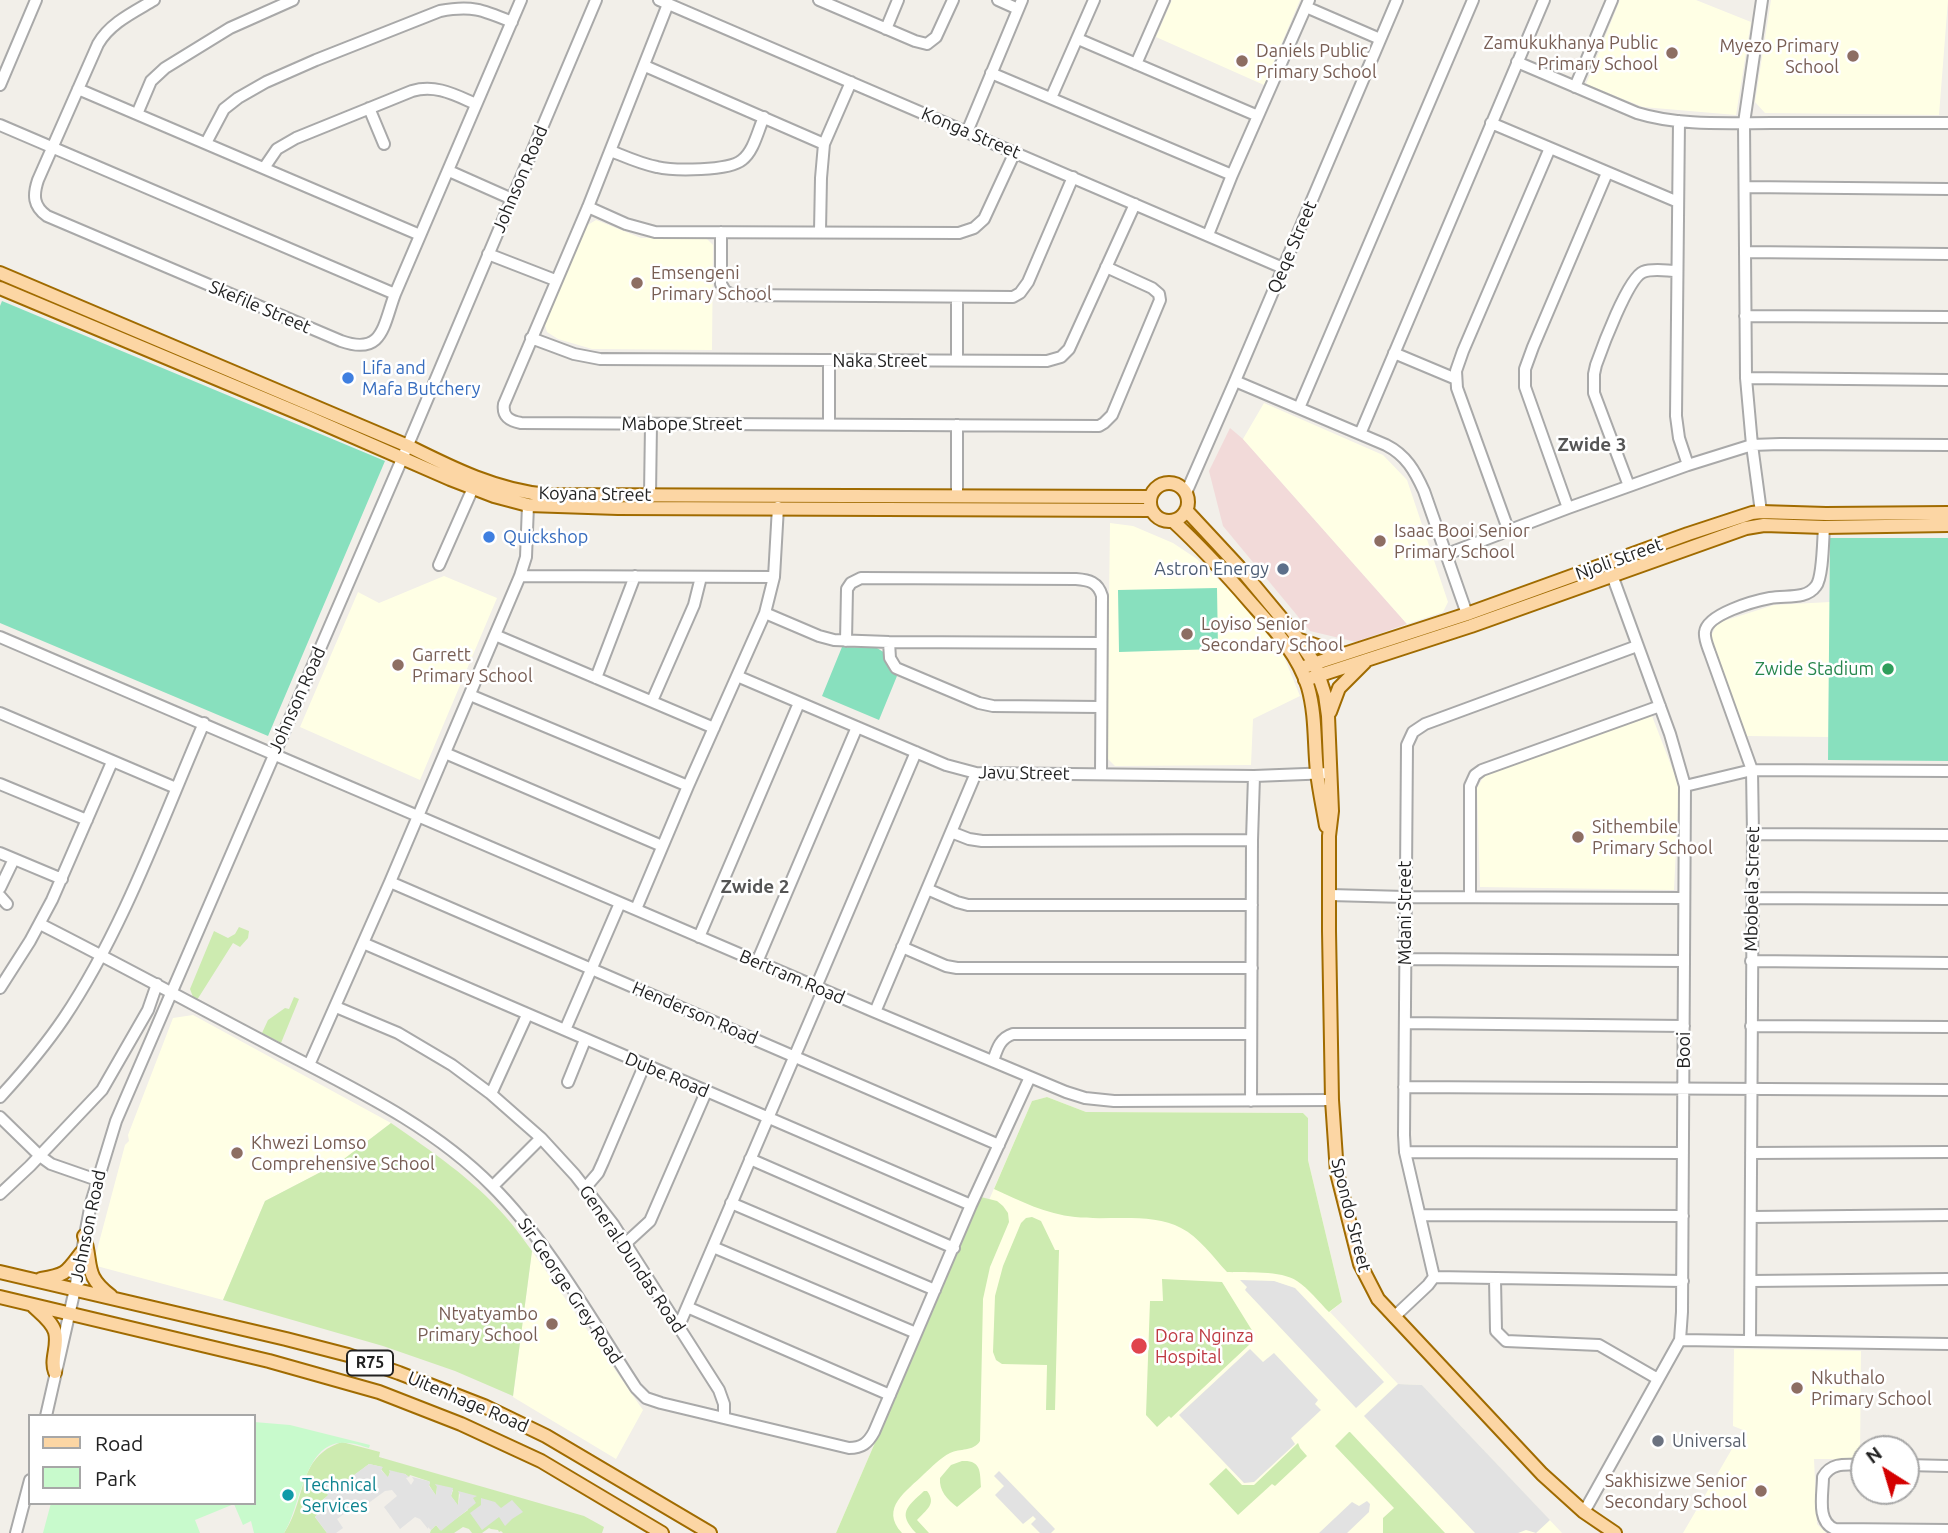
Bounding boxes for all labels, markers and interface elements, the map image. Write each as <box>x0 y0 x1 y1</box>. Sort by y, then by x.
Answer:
place label: Zamukukhanya Public Primary School <box>1484 32 1658 74</box>
place label: Myezo Primary School <box>1719 35 1839 78</box>
place label: Daniels Public Primary School <box>1256 40 1377 82</box>
marker: Zamukukhanya Public Primary School <box>1664 45 1680 61</box>
marker: Myezo Primary School <box>1845 48 1861 64</box>
marker: Daniels Public Primary School <box>1234 53 1250 69</box>
street label: Konga Street <box>918 102 1024 164</box>
street label: Johnson Road <box>488 122 552 236</box>
street label: Qeqe Street <box>1263 197 1321 297</box>
place label: Emsengeni Primary School <box>651 262 772 304</box>
marker: Emsengeni Primary School <box>629 275 645 291</box>
street label: Skefile Street <box>206 276 314 338</box>
street label: Naka Street <box>833 350 927 372</box>
place label: Lifa and Mafa Butchery <box>362 357 480 400</box>
marker: Lifa and Mafa Butchery <box>340 370 356 386</box>
street label: Mabope Street <box>622 413 742 435</box>
district label: Zwide 3 <box>1557 434 1627 456</box>
street label: Koyana Street <box>538 482 652 506</box>
place label: Isaac Booi Senior Primary School <box>1394 520 1530 562</box>
place label: Quickshop <box>503 526 588 548</box>
marker: Quickshop <box>481 529 497 545</box>
marker: Isaac Booi Senior Primary School <box>1372 533 1388 549</box>
street label: Njoli Street <box>1572 533 1666 585</box>
place label: Astron Energy <box>1154 558 1269 580</box>
marker: Astron Energy <box>1275 561 1291 577</box>
place label: Loyiso Senior Secondary School <box>1201 613 1343 656</box>
marker: Loyiso Senior Secondary School <box>1179 626 1195 642</box>
street label: Johnson Road <box>264 643 330 757</box>
place label: Garrett Primary School <box>412 644 533 686</box>
marker: Garrett Primary School <box>390 657 406 673</box>
place label: Zwide Stadium <box>1755 658 1874 680</box>
marker: Zwide Stadium <box>1880 661 1896 677</box>
street label: Javu Street <box>978 761 1070 785</box>
place label: Sithembile Primary School <box>1592 816 1713 858</box>
street label: Mbobela Street <box>1740 826 1764 952</box>
marker: Sithembile Primary School <box>1570 829 1586 845</box>
street label: Mdani Street <box>1394 861 1416 965</box>
district label: Zwide 2 <box>720 876 790 898</box>
street label: Bertram Road <box>736 945 848 1009</box>
street label: Henderson Road <box>629 977 761 1049</box>
street label: Booi <box>1673 1032 1695 1068</box>
street label: Dube Road <box>622 1048 712 1102</box>
place label: Khwezi Lomso Comprehensive School <box>251 1132 435 1174</box>
marker: Khwezi Lomso Comprehensive School <box>229 1145 245 1161</box>
street label: Spondo Street <box>1326 1156 1376 1274</box>
street label: Johnson Road <box>66 1168 110 1284</box>
street label: General Dundas Road <box>575 1181 689 1337</box>
street label: Sir George Grey Road <box>513 1214 627 1368</box>
place label: Ntyatyambo Primary School <box>417 1303 538 1346</box>
marker: Ntyatyambo Primary School <box>544 1316 560 1332</box>
place label: Dora Nginza Hospital <box>1155 1325 1254 1368</box>
marker: Dora Nginza Hospital <box>1129 1336 1149 1356</box>
road number: R75 <box>347 1350 393 1376</box>
street label: Uitenhage Road <box>404 1367 532 1437</box>
place label: Nkuthalo Primary School <box>1811 1367 1932 1410</box>
marker: Nkuthalo Primary School <box>1789 1380 1805 1396</box>
legend <box>28 1414 256 1505</box>
place label: Universal <box>1672 1430 1746 1452</box>
text: Road <box>95 1431 143 1455</box>
marker: Universal <box>1650 1433 1666 1449</box>
north arrow <box>1850 1435 1920 1505</box>
text: N <box>1861 1442 1886 1468</box>
text: Park <box>95 1466 137 1490</box>
place label: Sakhisizwe Senior Secondary School <box>1605 1470 1747 1512</box>
place label: Technical Services <box>302 1474 377 1516</box>
marker: Sakhisizwe Senior Secondary School <box>1753 1483 1769 1499</box>
marker: Technical Services <box>280 1487 296 1503</box>

